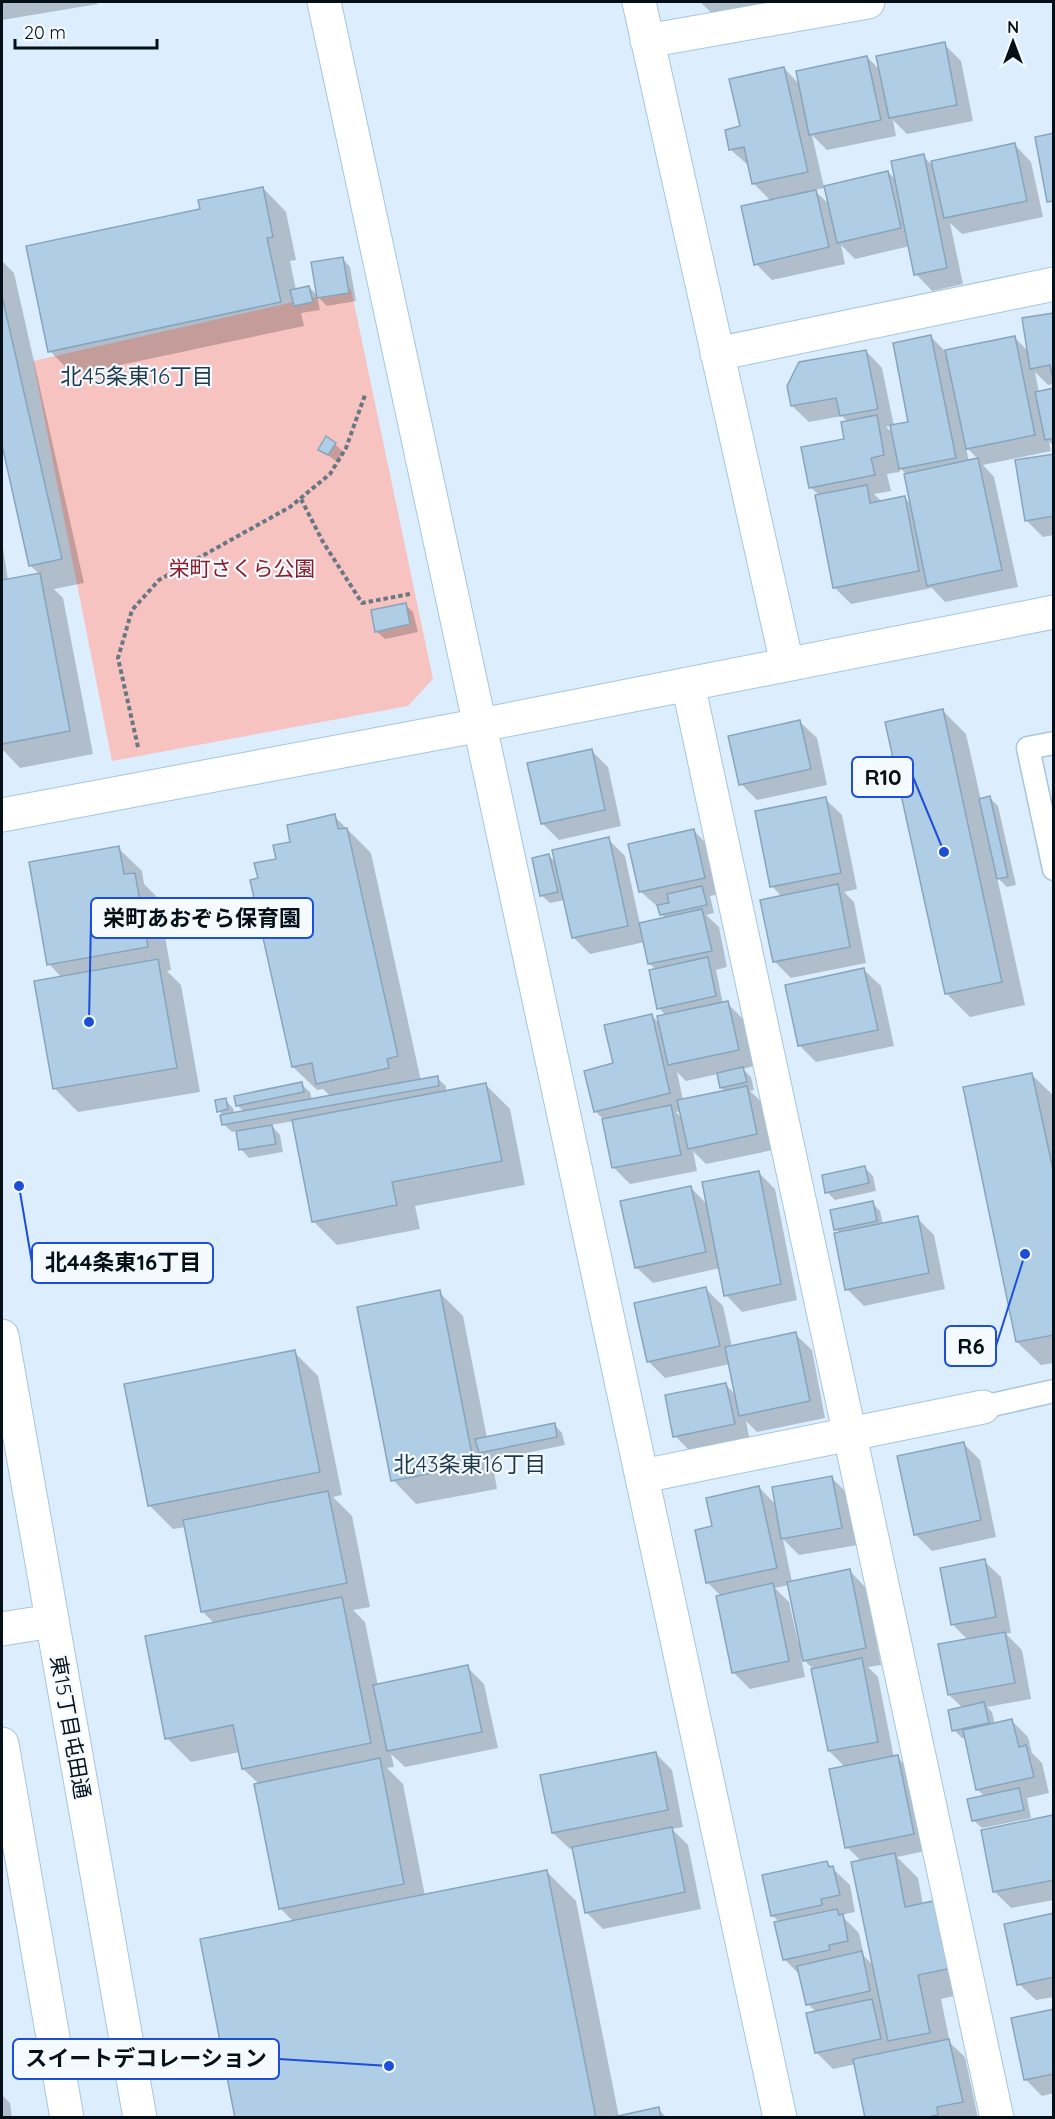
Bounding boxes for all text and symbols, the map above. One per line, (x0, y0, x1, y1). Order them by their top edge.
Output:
scale bar (15, 12, 158, 50)
north arrow (983, 12, 1043, 72)
text: N (1007, 17, 1019, 37)
text: 20 m (24, 21, 66, 44)
district label: 北45条東16丁目 (60, 362, 214, 390)
park label: 栄町さくら公園 (169, 555, 316, 581)
callout: R10 (852, 757, 913, 797)
text: R10 (864, 763, 902, 791)
callout: 栄町あおぞら保育園 (91, 898, 313, 938)
text: 栄町あおぞら保育園 (103, 904, 301, 932)
callout: 北44条東16丁目 (32, 1243, 213, 1283)
text: 北44条東16丁目 (45, 1248, 201, 1276)
callout: R6 (945, 1326, 996, 1366)
text: R6 (957, 1332, 985, 1360)
district label: 北43条東16丁目 (393, 1450, 547, 1478)
street label: 東15丁目屯田通 (46, 1653, 96, 1801)
callout: スイートデコレーション (13, 2039, 279, 2079)
text: スイートデコレーション (25, 2044, 267, 2072)

